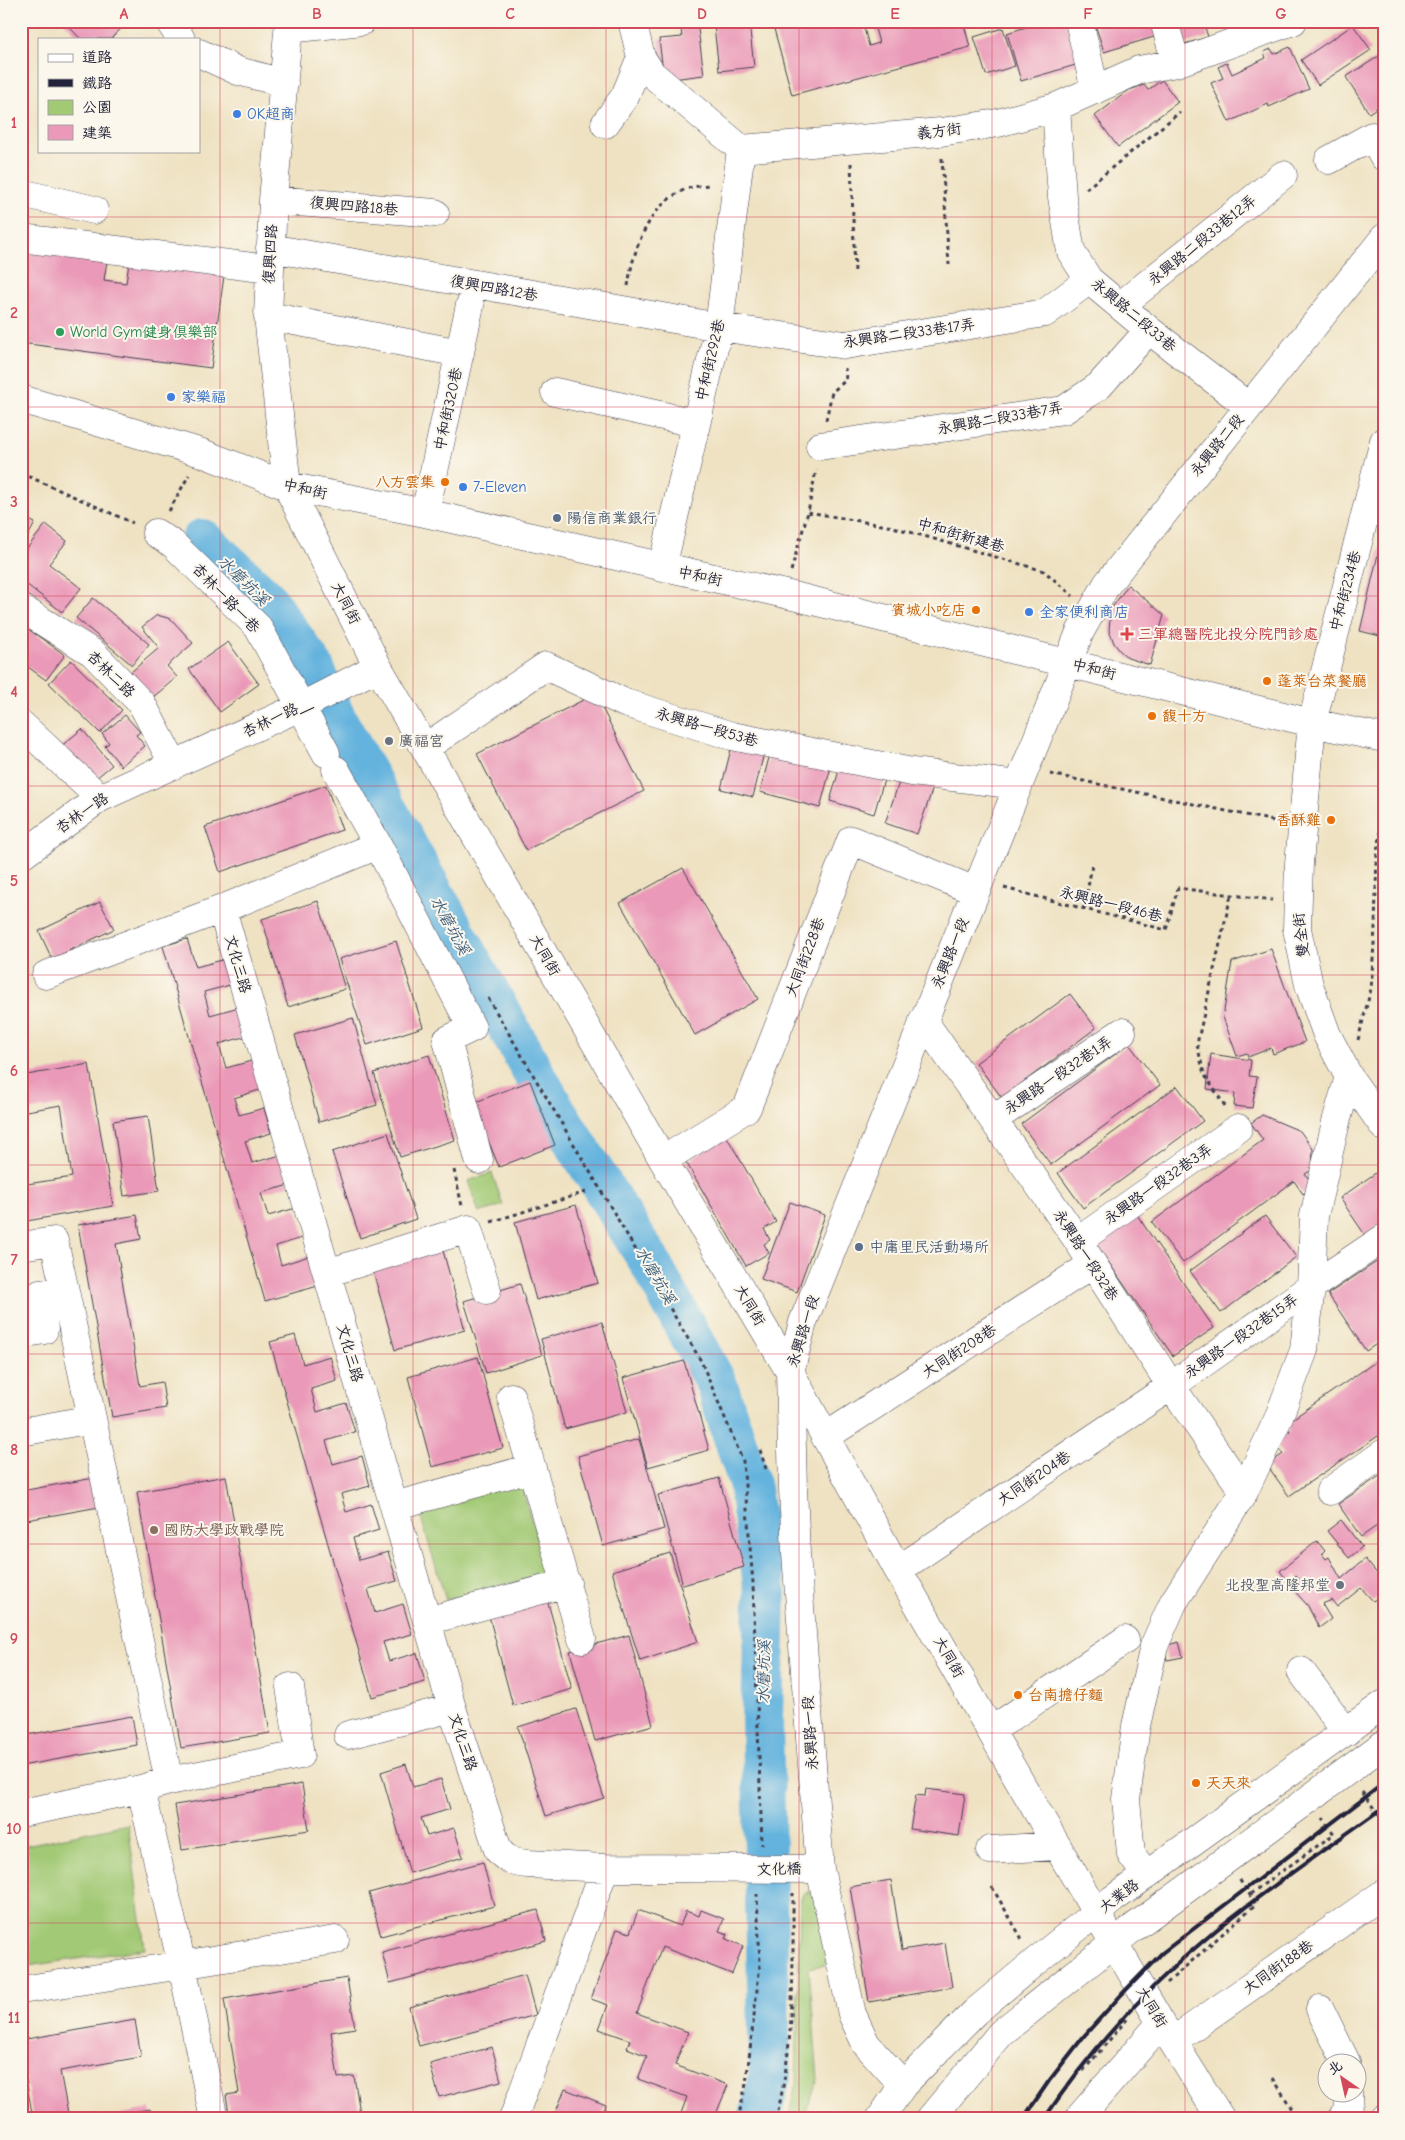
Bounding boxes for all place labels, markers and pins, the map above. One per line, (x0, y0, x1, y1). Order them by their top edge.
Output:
place label: OK超商 (247, 105, 295, 123)
marker: OK超商 (231, 108, 243, 120)
place label: World Gym健身俱樂部 (70, 323, 217, 341)
marker: World Gym健身俱樂部 (54, 326, 66, 338)
place label: 家樂福 (181, 388, 226, 406)
marker: 家樂福 (165, 391, 177, 403)
place label: 八方雲集 (375, 473, 435, 491)
marker: 八方雲集 (439, 476, 451, 488)
place label: 7-Eleven (473, 478, 527, 496)
marker: 7-Eleven (457, 481, 469, 493)
place label: 陽信商業銀行 (567, 509, 657, 527)
marker: 陽信商業銀行 (551, 512, 563, 524)
place label: 賓城小吃店 (891, 601, 966, 619)
place label: 全家便利商店 (1039, 603, 1129, 621)
marker: 賓城小吃店 (970, 604, 982, 616)
marker: 全家便利商店 (1023, 606, 1035, 618)
place label: 三軍總醫院北投分院門診處 (1138, 625, 1318, 643)
marker: 三軍總醫院北投分院門診處 (1120, 627, 1134, 641)
place label: 蓬萊台菜餐廳 (1277, 672, 1367, 690)
marker: 蓬萊台菜餐廳 (1261, 675, 1273, 687)
place label: 馥十方 (1162, 707, 1207, 725)
marker: 馥十方 (1146, 710, 1158, 722)
place label: 廣福宮 (399, 732, 444, 750)
marker: 廣福宮 (383, 735, 395, 747)
place label: 香酥雞 (1276, 811, 1321, 829)
marker: 香酥雞 (1325, 814, 1337, 826)
place label: 中庸里民活動場所 (869, 1238, 989, 1256)
marker: 中庸里民活動場所 (853, 1241, 865, 1253)
place label: 國防大學政戰學院 (164, 1521, 284, 1539)
marker: 國防大學政戰學院 (148, 1524, 160, 1536)
place label: 北投聖高隆邦堂 (1225, 1576, 1330, 1594)
marker: 北投聖高隆邦堂 (1334, 1579, 1346, 1591)
place label: 台南擔仔麵 (1028, 1686, 1103, 1704)
marker: 台南擔仔麵 (1012, 1689, 1024, 1701)
place label: 天天來 (1206, 1774, 1251, 1792)
marker: 天天來 (1190, 1777, 1202, 1789)

